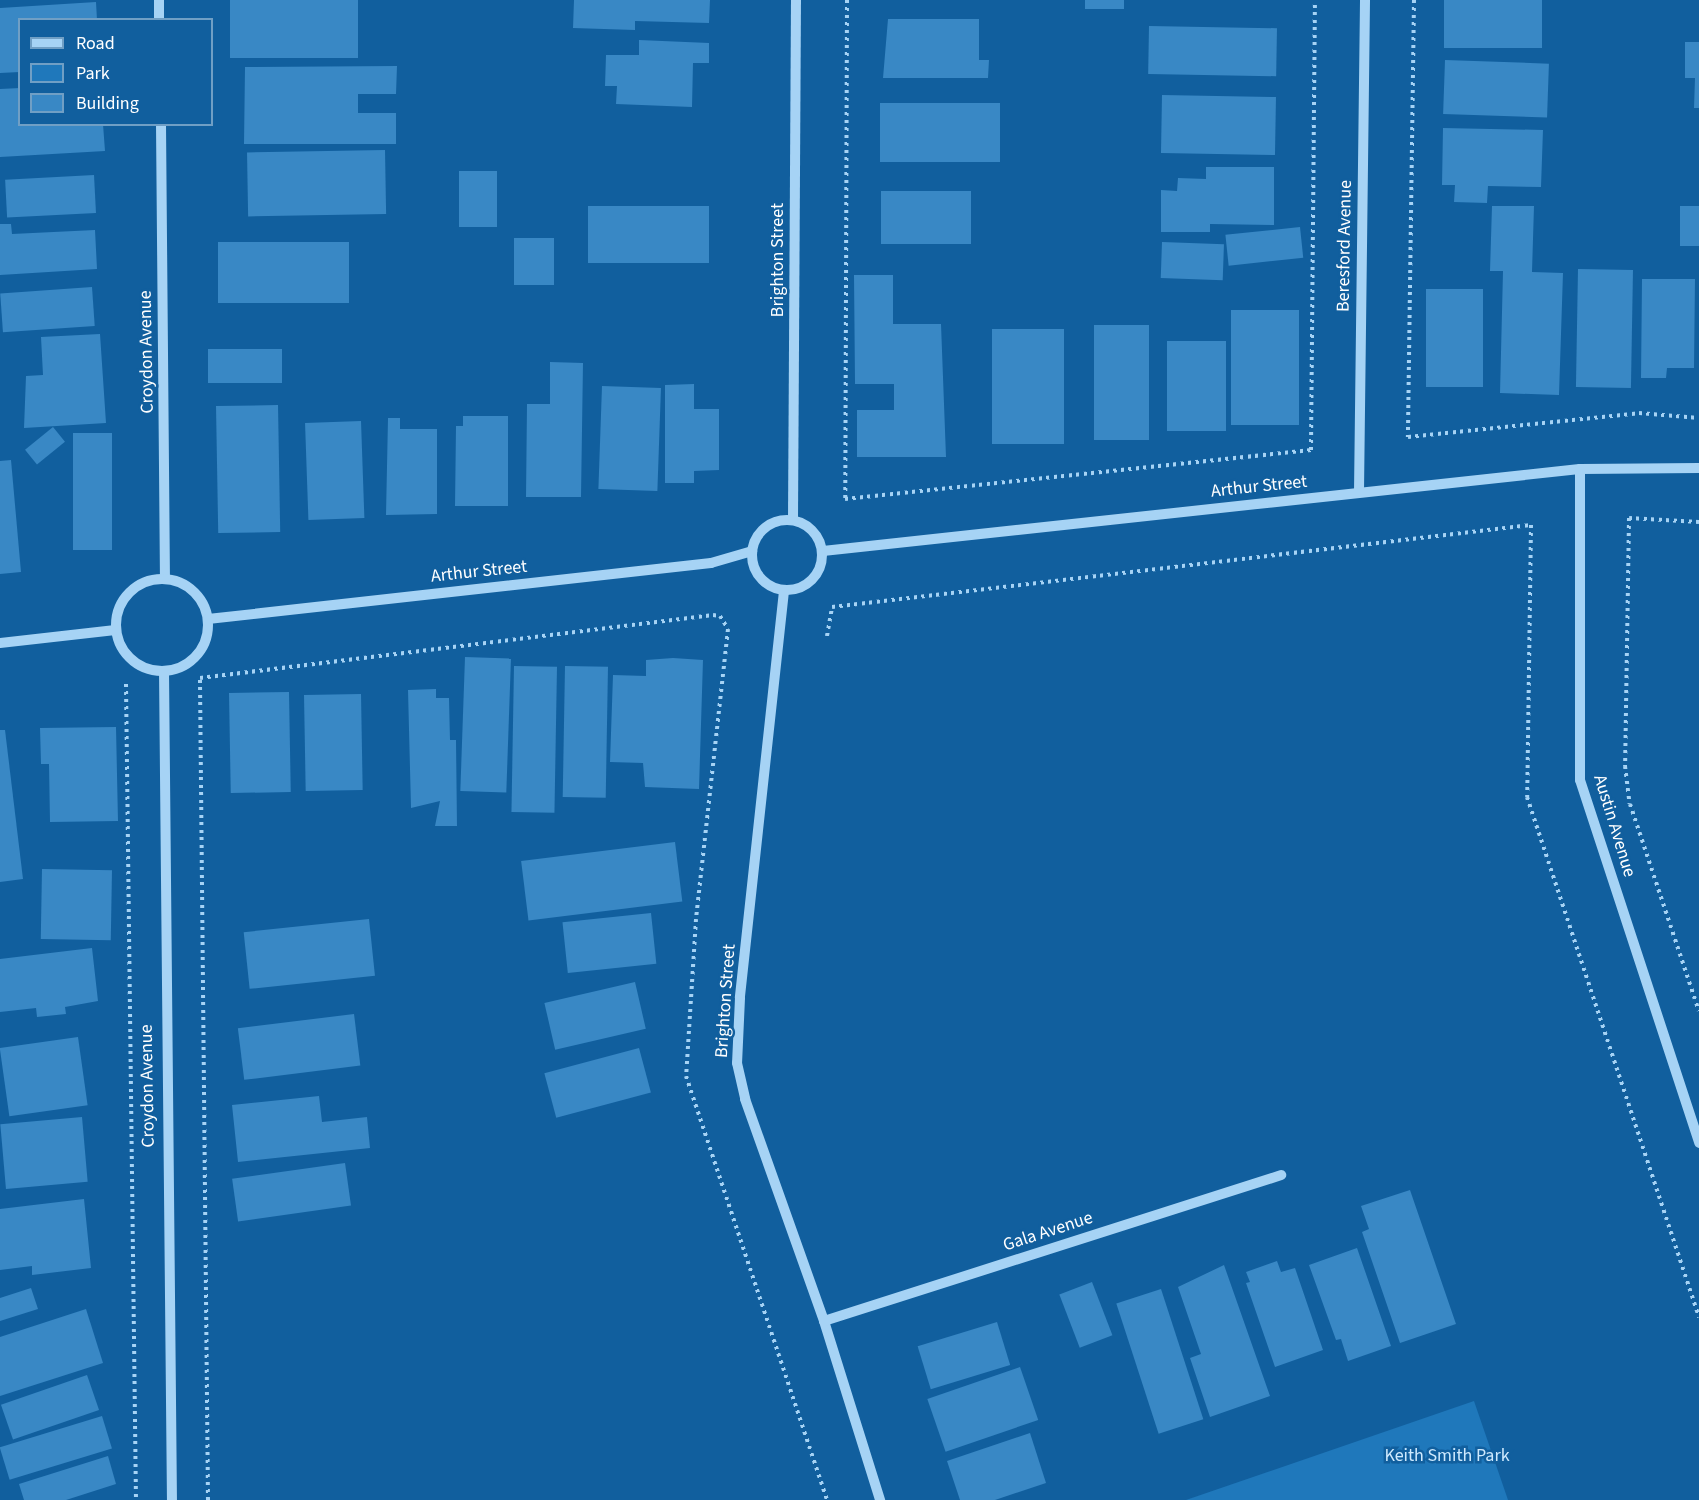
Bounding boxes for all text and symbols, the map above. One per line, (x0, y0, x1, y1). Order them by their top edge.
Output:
legend (18, 18, 213, 126)
text: Road (76, 31, 115, 56)
text: Park (76, 61, 110, 86)
text: Building (76, 91, 139, 116)
street label: Beresford Avenue (1333, 180, 1357, 312)
street label: Brighton Street (767, 203, 789, 317)
street label: Croydon Avenue (135, 290, 159, 414)
street label: Arthur Street (1210, 471, 1308, 503)
street label: Arthur Street (430, 556, 528, 588)
street label: Austin Avenue (1588, 772, 1640, 880)
street label: Brighton Street (711, 943, 741, 1059)
street label: Croydon Avenue (136, 1024, 160, 1148)
street label: Gala Avenue (1000, 1207, 1096, 1257)
park label: Keith Smith Park (1384, 1445, 1510, 1467)

